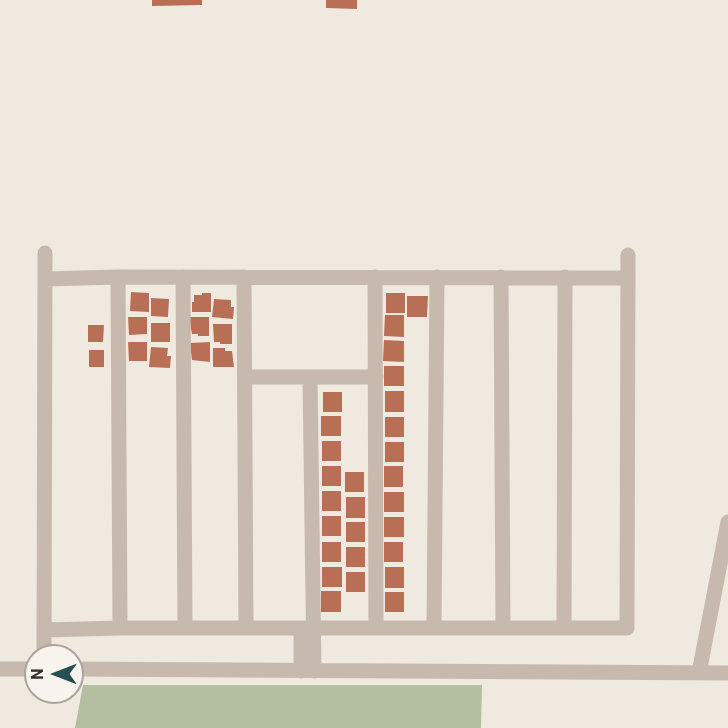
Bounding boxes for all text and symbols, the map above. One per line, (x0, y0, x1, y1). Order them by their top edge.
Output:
north arrow (24, 644, 84, 704)
text: N (28, 668, 47, 680)

